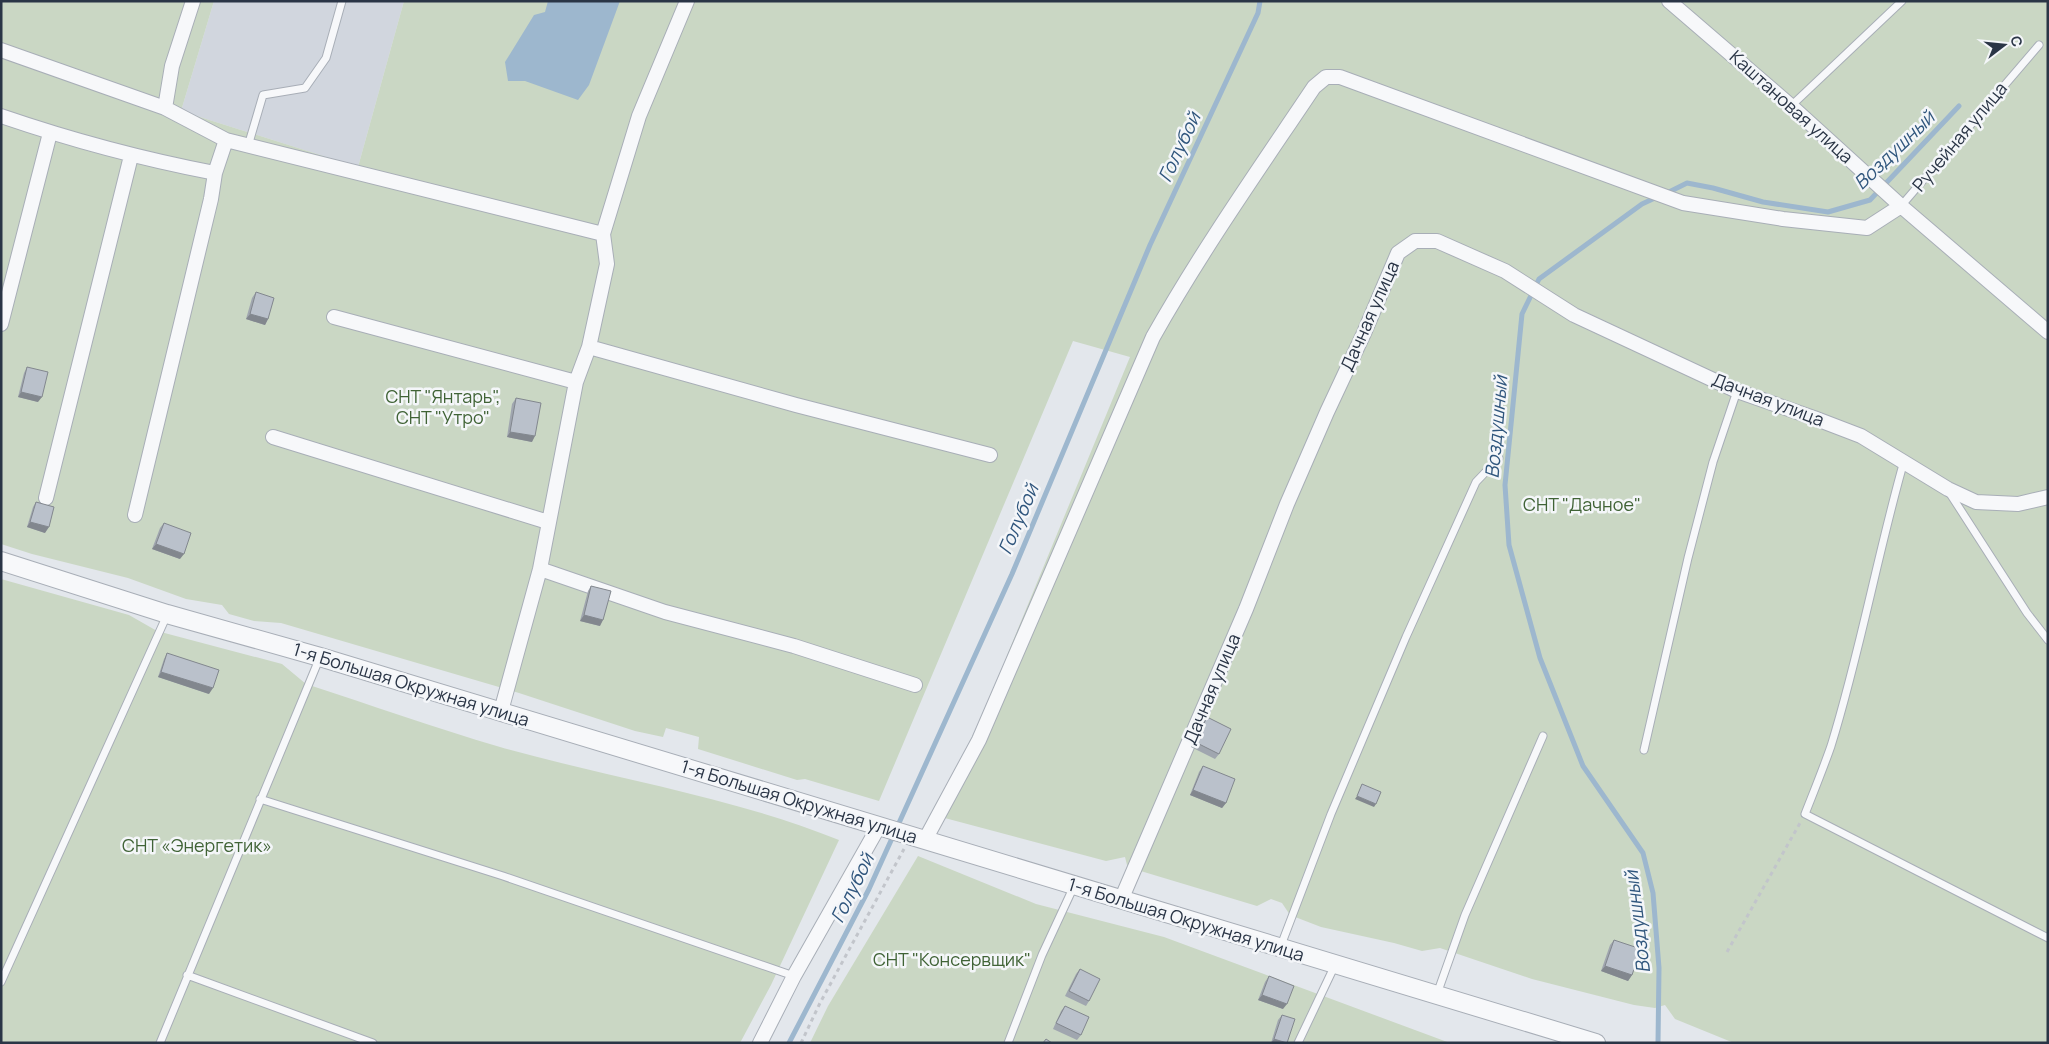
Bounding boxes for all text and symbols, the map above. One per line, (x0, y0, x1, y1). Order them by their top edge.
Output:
north arrow (1979, 20, 2029, 70)
text: С (2006, 34, 2028, 49)
street label: Каштановая улица (1725, 44, 1859, 168)
street label: Ручейная улица (1906, 77, 2012, 196)
water label: Воздушный (1848, 103, 1942, 195)
water label: Голубой (1152, 106, 1207, 186)
street label: Дачная улица (1334, 257, 1404, 374)
street label: Дачная улица (1709, 367, 1828, 431)
water label: Воздушный (1479, 372, 1514, 479)
park label: СНТ "Янтарь", СНТ "Утро" (385, 384, 501, 429)
water label: Голубой (992, 478, 1045, 558)
park label: СНТ "Дачное" (1523, 492, 1641, 516)
street label: Дачная улица (1177, 630, 1245, 748)
street label: 1-я Большая Окружная улица (290, 637, 532, 731)
street label: 1-я Большая Окружная улица (678, 754, 920, 848)
park label: СНТ «Энергетик» (122, 833, 272, 857)
water label: Голубой (824, 847, 881, 927)
water label: Воздушный (1618, 867, 1656, 975)
street label: 1-я Большая Окружная улица (1065, 872, 1307, 966)
park label: СНТ "Консервщик" (873, 947, 1031, 971)

